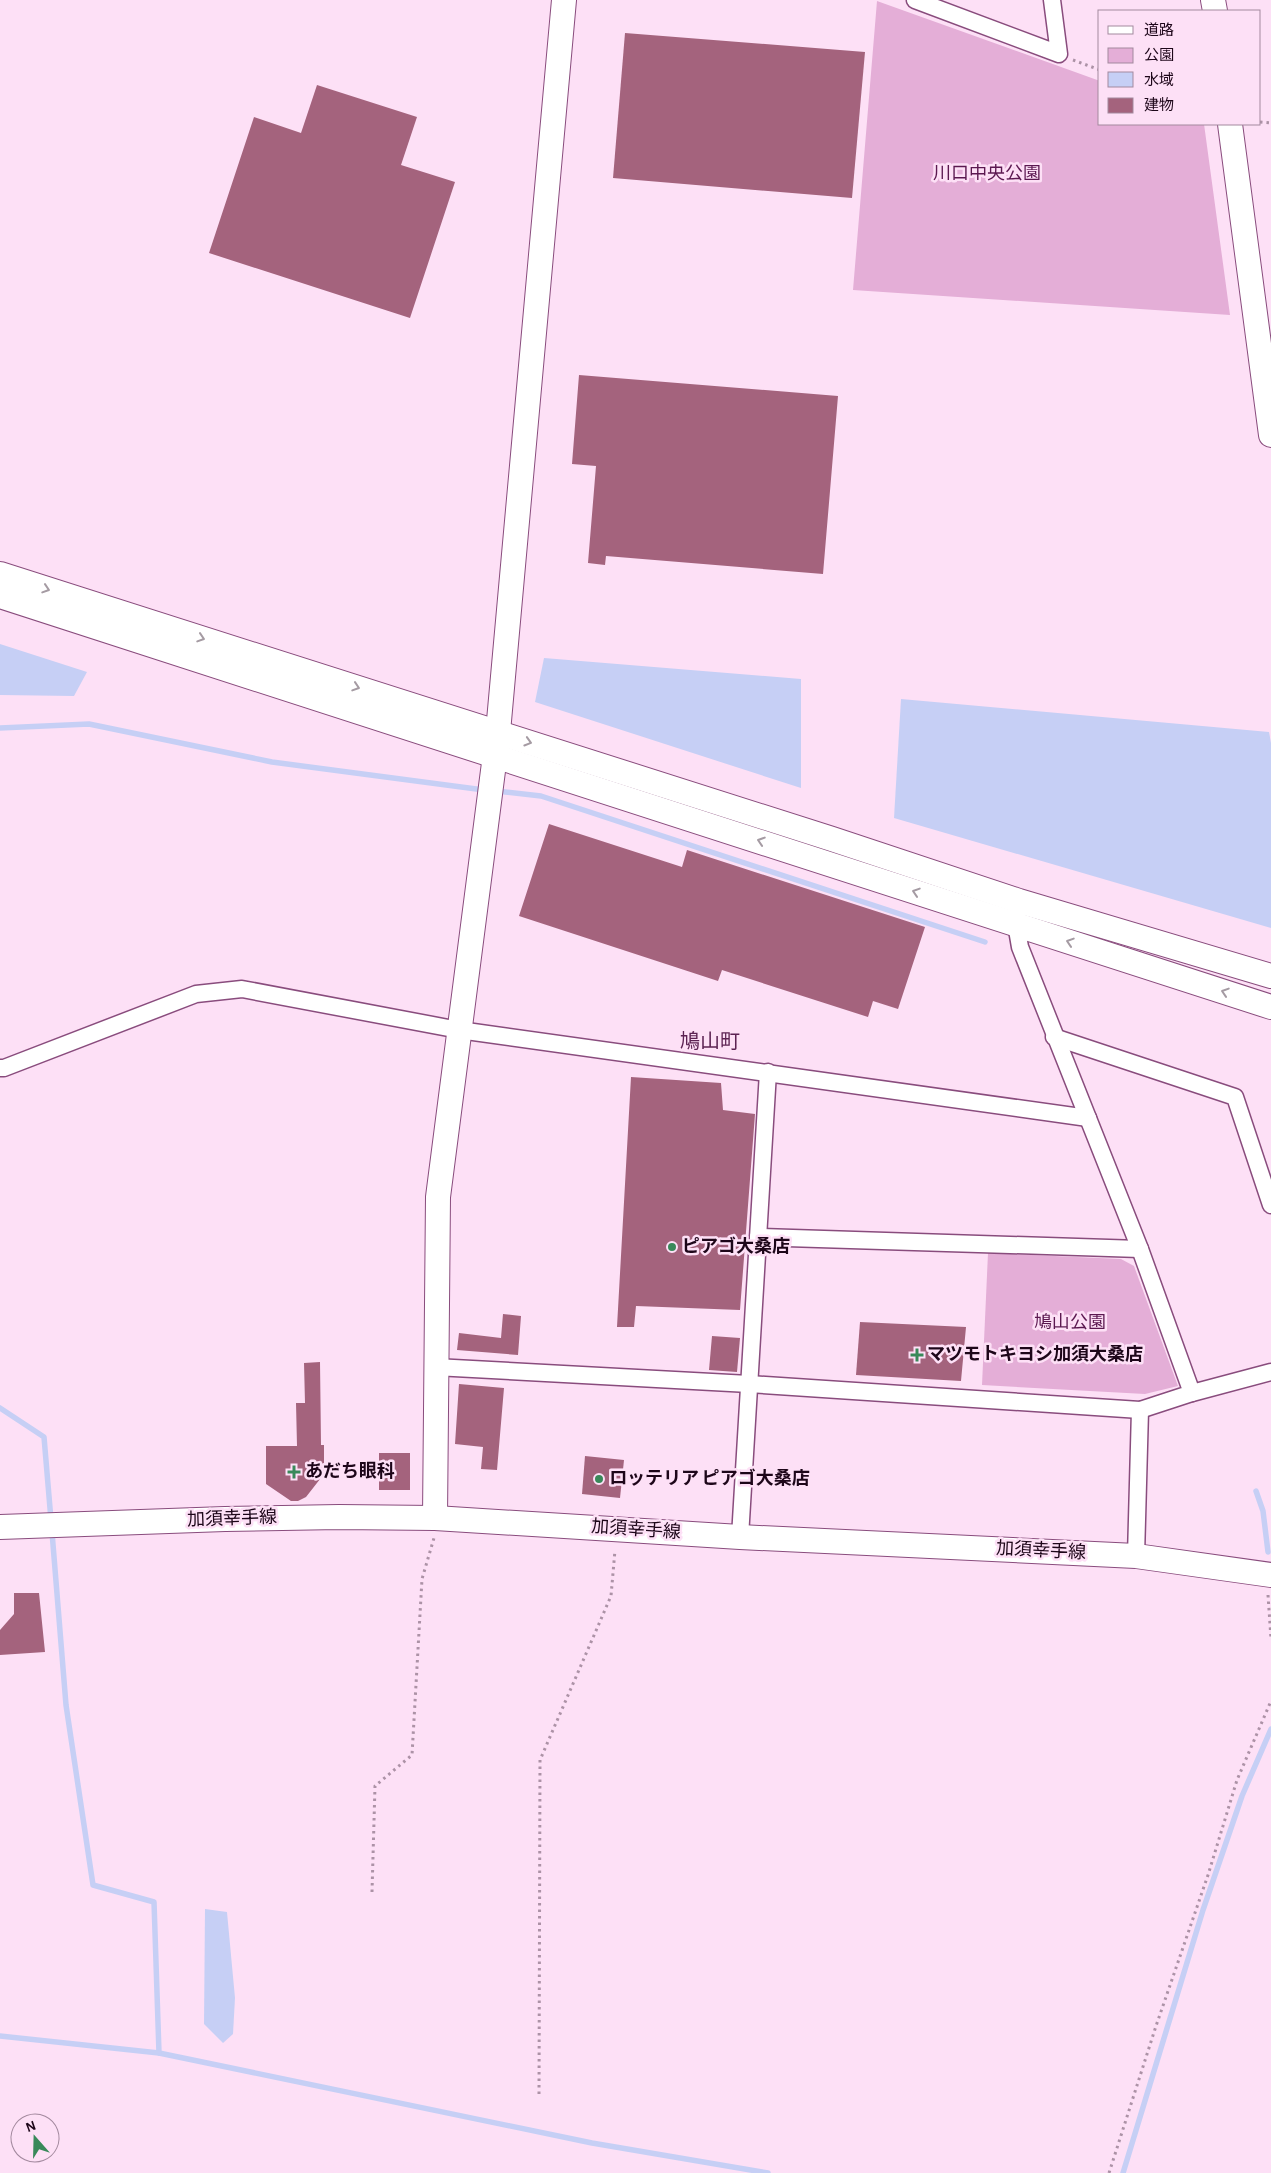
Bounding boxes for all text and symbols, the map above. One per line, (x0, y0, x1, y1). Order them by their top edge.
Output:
legend (1098, 10, 1261, 125)
text: 道路 (1144, 22, 1174, 38)
text: 公園 (1144, 47, 1174, 63)
text: 水域 (1144, 72, 1174, 88)
text: 建物 (1144, 97, 1174, 113)
park label: 川口中央公園 (933, 164, 1041, 183)
one-way arrow (42, 583, 50, 593)
one-way arrow (197, 633, 205, 643)
one-way arrow (352, 682, 360, 692)
one-way arrow (523, 736, 532, 746)
one-way arrow (757, 837, 766, 847)
one-way arrow (912, 887, 920, 897)
one-way arrow (1066, 937, 1075, 947)
one-way arrow (1221, 988, 1229, 998)
district label: 鳩山町 (680, 1030, 740, 1052)
place label: ピアゴ大桑店 (682, 1236, 790, 1256)
marker: ピアゴ大桑店 (666, 1241, 678, 1253)
park label: 鳩山公園 (1034, 1312, 1106, 1332)
place label: マツモトキヨシ加須大桑店 (927, 1344, 1143, 1364)
marker: マツモトキヨシ加須大桑店 (911, 1349, 923, 1361)
place label: あだち眼科 (305, 1461, 395, 1481)
marker: あだち眼科 (287, 1465, 301, 1479)
place label: ロッテリア ピアゴ大桑店 (609, 1468, 810, 1488)
marker: ロッテリア ピアゴ大桑店 (593, 1473, 605, 1485)
street label: 加須幸手線 (187, 1506, 277, 1530)
street label: 加須幸手線 (590, 1516, 682, 1542)
street label: 加須幸手線 (996, 1538, 1087, 1562)
north arrow (10, 2113, 60, 2163)
text: N (24, 2118, 38, 2135)

